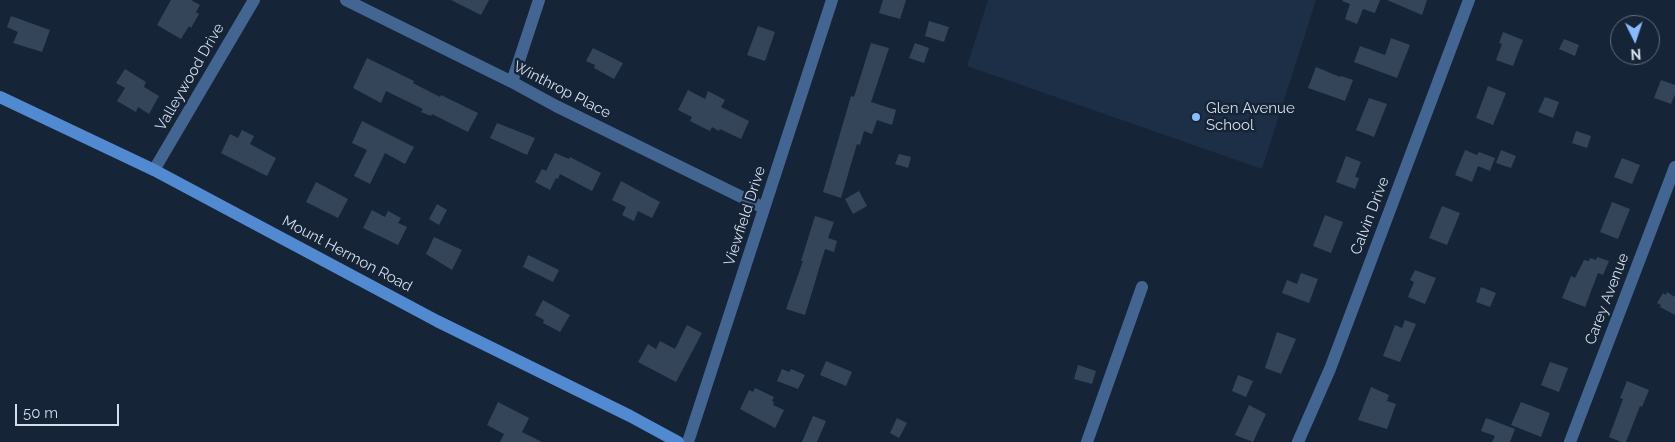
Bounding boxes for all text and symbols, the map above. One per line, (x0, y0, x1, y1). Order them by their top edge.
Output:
north arrow (1610, 15, 1660, 65)
street label: Valleywood Drive (152, 20, 228, 134)
text: N (1630, 46, 1642, 62)
street label: Winthrop Place (510, 58, 614, 122)
place label: Glen Avenue School (1206, 99, 1295, 134)
marker: Glen Avenue School (1190, 111, 1202, 123)
street label: Viewfield Drive (720, 164, 770, 268)
street label: Calvin Drive (1347, 175, 1393, 257)
street label: Mount Hermon Road (279, 212, 415, 296)
street label: Carey Avenue (1581, 251, 1633, 347)
scale bar (18, 394, 121, 426)
text: 50 m (23, 404, 58, 422)

